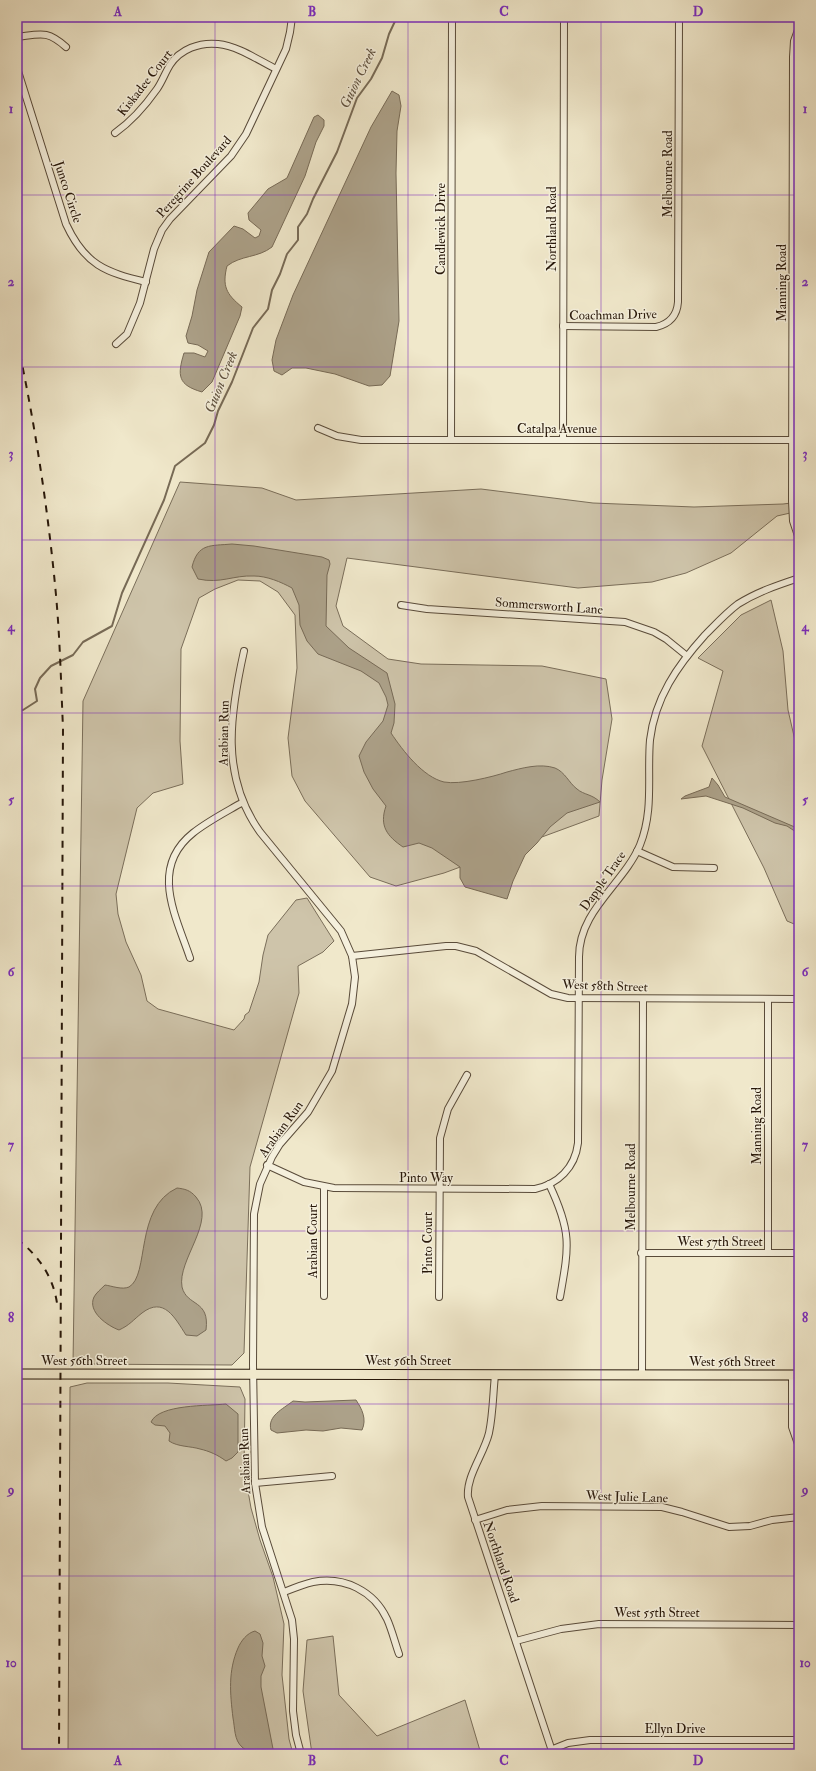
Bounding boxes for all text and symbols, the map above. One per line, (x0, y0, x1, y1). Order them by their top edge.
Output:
text: A (113, 4, 123, 20)
text: B (308, 4, 316, 20)
text: C (499, 4, 509, 20)
text: D (693, 4, 704, 20)
water label: Guion Creek (336, 45, 380, 111)
street label: Kiskadee Court (114, 47, 176, 119)
text: 1 (9, 101, 14, 117)
text: 1 (803, 101, 808, 117)
street label: Melbourne Road (660, 130, 676, 218)
street label: Peregrine Boulevard (153, 132, 235, 221)
street label: Junco Circle (50, 158, 86, 226)
street label: Candlewick Drive (433, 182, 449, 275)
street label: Northland Road (544, 186, 560, 272)
street label: Manning Road (774, 244, 790, 322)
text: 2 (8, 274, 15, 290)
text: 2 (802, 274, 809, 290)
street label: Coachman Drive (569, 306, 658, 324)
water label: Guion Creek (201, 349, 241, 415)
street label: Catalpa Avenue (517, 421, 598, 438)
text: 3 (9, 446, 14, 462)
text: 3 (803, 446, 808, 462)
street label: Sommersworth Lane (495, 594, 604, 618)
text: 4 (6, 619, 15, 635)
text: 4 (800, 619, 809, 635)
street label: Arabian Run (215, 700, 233, 767)
text: 5 (8, 792, 14, 808)
text: 5 (802, 792, 808, 808)
street label: Dapple Trace (577, 847, 631, 915)
text: 6 (8, 964, 16, 980)
text: 6 (802, 964, 810, 980)
street label: West 58th Street (561, 976, 648, 995)
street label: Manning Road (749, 1087, 765, 1165)
street label: Arabian Run (255, 1098, 307, 1161)
text: 7 (8, 1137, 15, 1153)
text: 7 (802, 1137, 809, 1153)
street label: Melbourne Road (623, 1143, 639, 1231)
street label: Pinto Way (399, 1170, 453, 1187)
street label: Arabian Court (305, 1204, 321, 1279)
street label: Pinto Court (420, 1212, 436, 1274)
street label: West 57th Street (676, 1234, 763, 1250)
text: 8 (8, 1310, 14, 1326)
text: 8 (802, 1310, 808, 1326)
street label: West 56th Street (40, 1353, 127, 1369)
street label: West 56th Street (364, 1353, 451, 1369)
street label: West 56th Street (688, 1354, 775, 1370)
street label: Arabian Run (236, 1428, 254, 1495)
text: 9 (6, 1482, 15, 1498)
text: 9 (800, 1482, 809, 1498)
street label: West Julie Lane (585, 1488, 669, 1506)
street label: Northland Road (480, 1519, 523, 1605)
street label: West 55th Street (613, 1605, 700, 1621)
text: 10 (5, 1655, 17, 1671)
text: 10 (799, 1655, 811, 1671)
street label: Ellyn Drive (645, 1721, 706, 1738)
text: A (113, 1753, 123, 1769)
text: B (308, 1753, 316, 1769)
text: C (499, 1753, 509, 1769)
text: D (693, 1753, 704, 1769)

